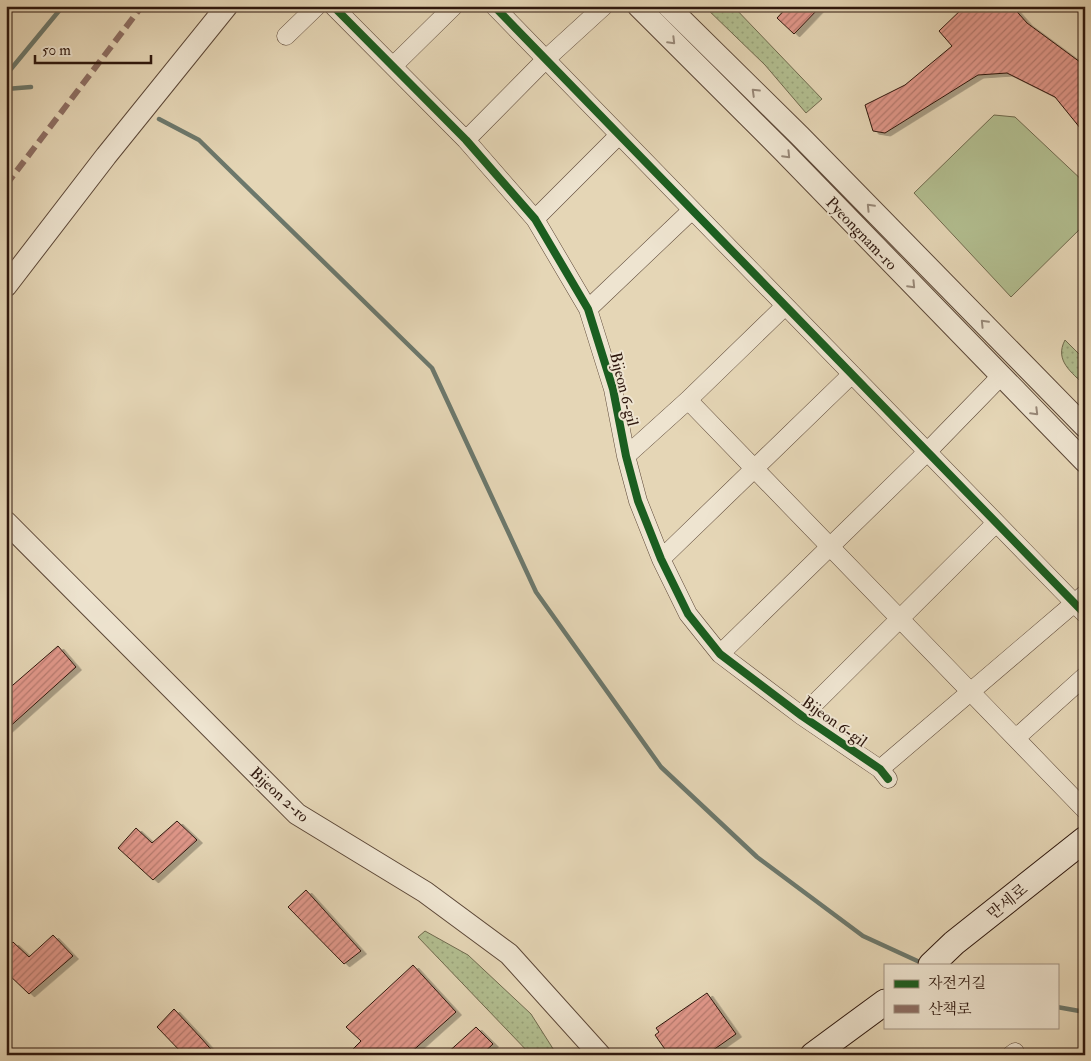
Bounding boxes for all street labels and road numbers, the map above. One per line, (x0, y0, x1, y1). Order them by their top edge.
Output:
street label: Pyeongnam-ro (821, 193, 901, 275)
street label: Bijeon 6-gil (605, 350, 643, 428)
street label: Bijeon 6-gil (798, 692, 871, 752)
street label: Bijeon 2-ro (246, 763, 313, 827)
street label: 만세로 (983, 879, 1032, 924)

